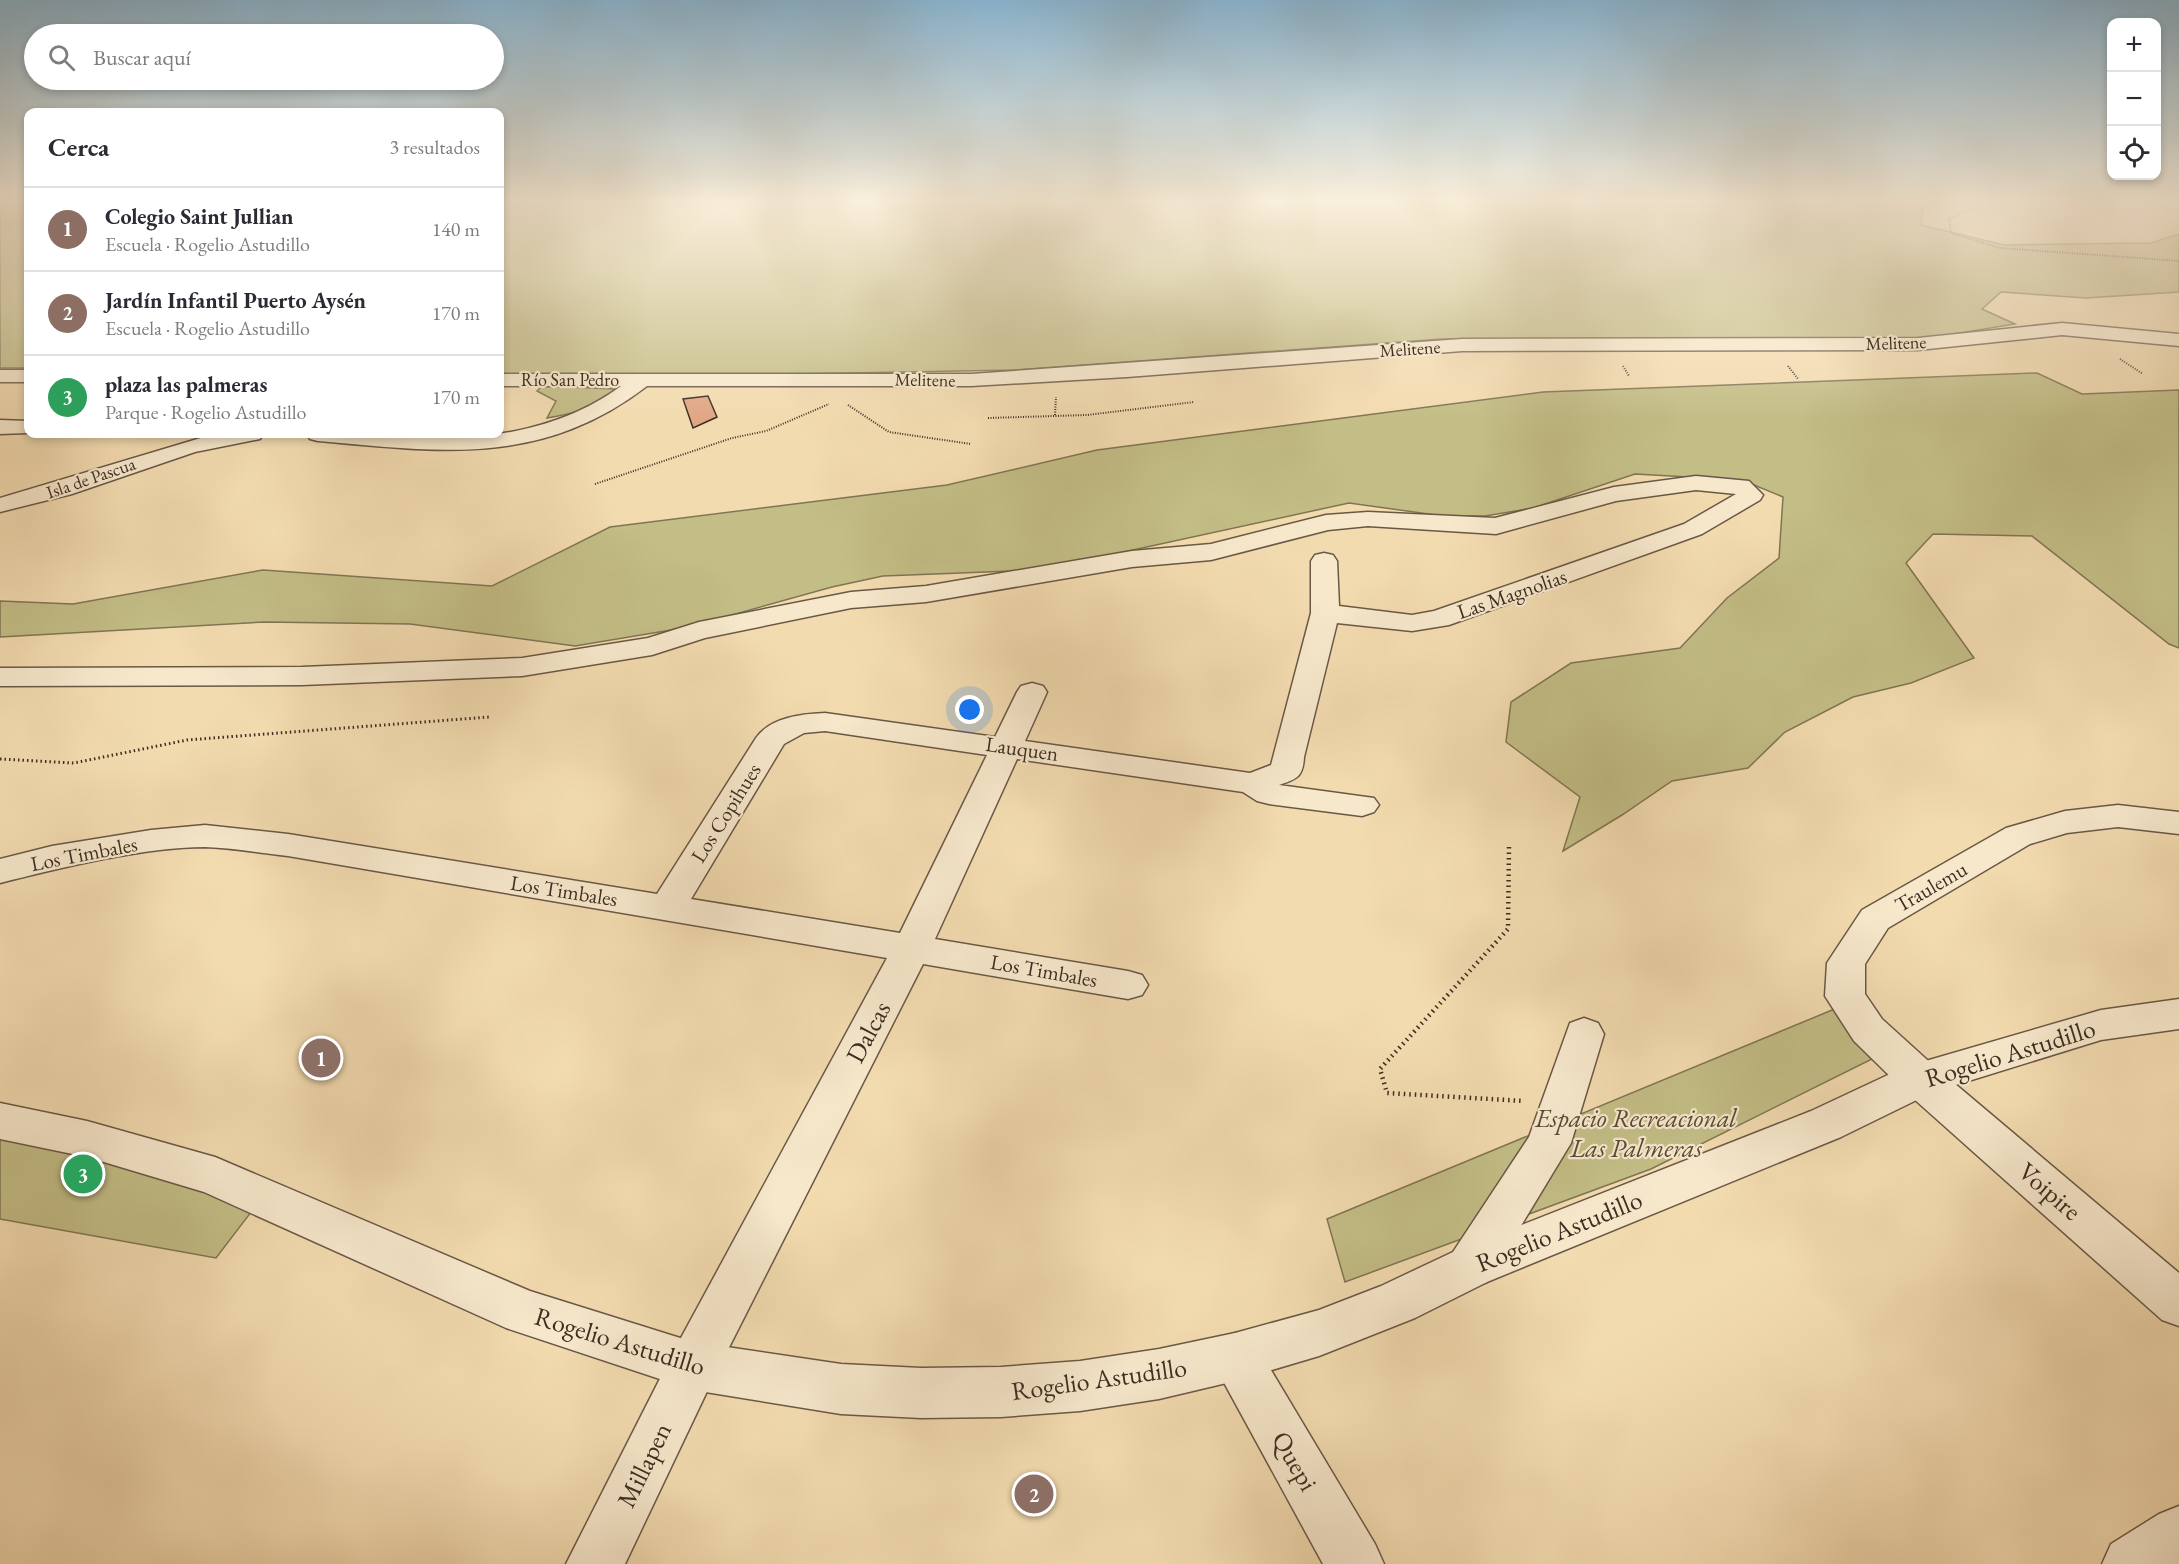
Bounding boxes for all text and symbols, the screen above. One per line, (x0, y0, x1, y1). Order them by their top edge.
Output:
map controls (2107, 18, 2161, 180)
button: + (2107, 18, 2161, 72)
search box (24, 24, 504, 90)
icon: search (45, 41, 78, 74)
text: Buscar aquí (93, 43, 191, 72)
button: − (2107, 72, 2161, 126)
button: locate (2107, 126, 2161, 180)
text: Cerca (48, 130, 109, 164)
text: 3 resultados (389, 134, 480, 160)
text: Colegio Saint Jullian (105, 202, 294, 231)
text: 1 (62, 216, 73, 242)
text: 140 m (432, 216, 480, 242)
text: Escuela · Rogelio Astudillo (105, 231, 310, 257)
text: Jardín Infantil Puerto Aysén (105, 286, 366, 315)
text: 2 (62, 300, 73, 326)
text: 170 m (432, 300, 480, 326)
text: Escuela · Rogelio Astudillo (105, 315, 310, 341)
street label: Melitene (1865, 330, 1927, 355)
street label: Melitene (1379, 335, 1441, 362)
street label: Melitene (894, 367, 956, 392)
street label: Río San Pedro (521, 368, 619, 391)
text: plaza las palmeras (105, 370, 267, 399)
text: 3 (62, 384, 73, 410)
text: 170 m (432, 384, 480, 410)
text: Parque · Rogelio Astudillo (105, 399, 306, 425)
street label: Isla de Pascua (43, 451, 139, 504)
street label: Las Magnolias (1453, 562, 1570, 625)
your location (955, 695, 984, 724)
street label: Lauquen (984, 730, 1060, 767)
street label: Los Copihues (684, 758, 767, 867)
street label: Los Timbales (28, 830, 140, 877)
street label: Traulemu (1890, 855, 1972, 918)
street label: Los Timbales (509, 869, 620, 912)
street label: Los Timbales (989, 948, 1100, 993)
street label: Dalcas (838, 995, 898, 1069)
street label: Rogelio Astudillo (1921, 1011, 2099, 1095)
pin: 1 (302, 1036, 340, 1080)
park label: Espacio Recreacional Las Palmeras (1534, 1101, 1737, 1165)
pin: 3 (64, 1152, 103, 1196)
street label: Voipire (2011, 1154, 2089, 1228)
street label: Rogelio Astudillo (1471, 1182, 1647, 1280)
street label: Rogelio Astudillo (531, 1299, 709, 1383)
street label: Rogelio Astudillo (1009, 1350, 1189, 1408)
street label: Millapen (609, 1417, 679, 1513)
street label: Quepi (1264, 1425, 1326, 1497)
pin: 2 (1014, 1472, 1054, 1516)

